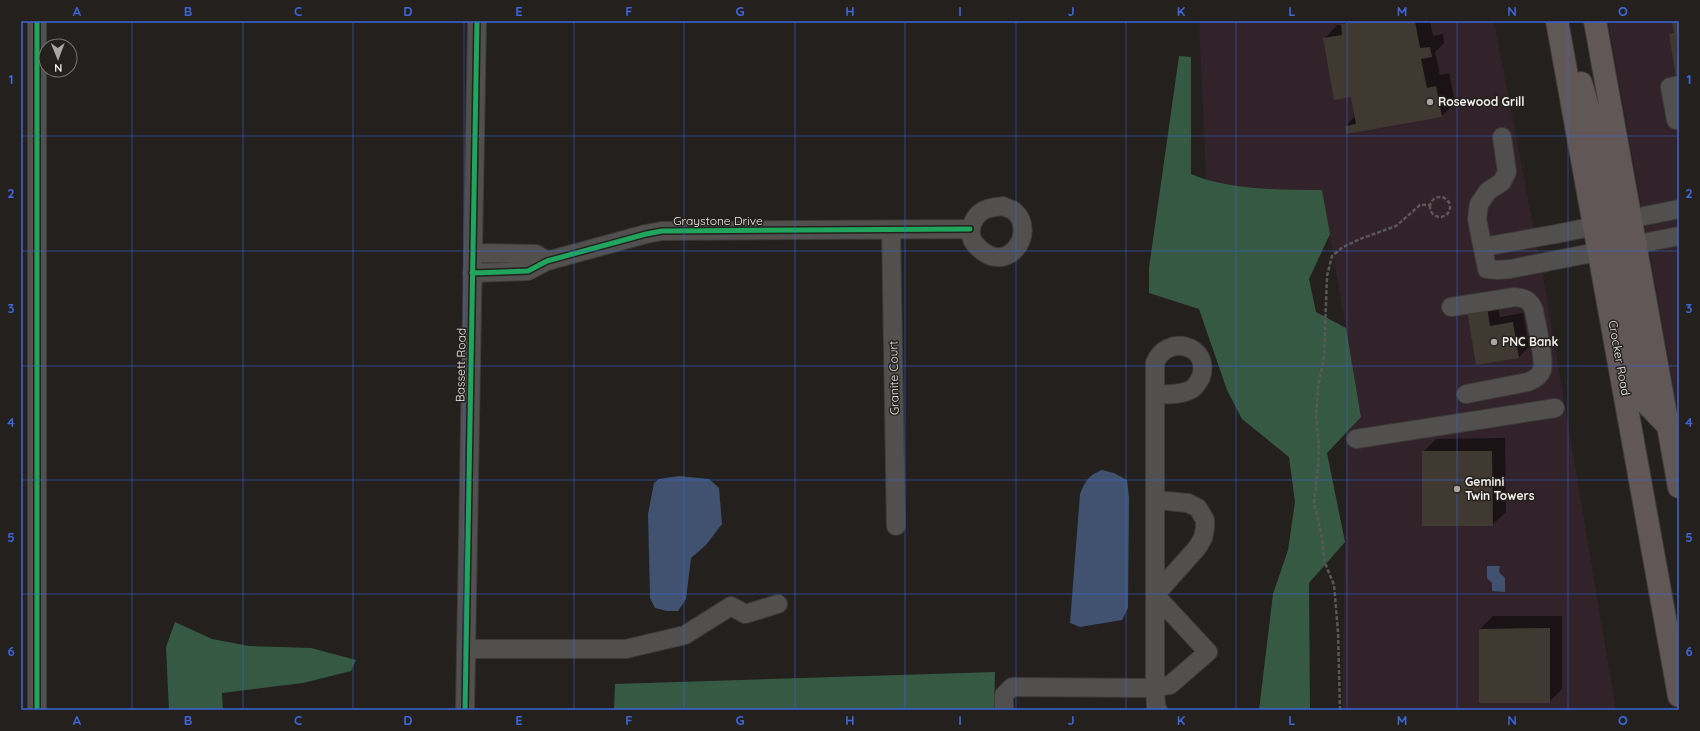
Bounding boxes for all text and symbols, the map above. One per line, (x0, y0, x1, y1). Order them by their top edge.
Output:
text: A (73, 3, 82, 19)
text: B (184, 3, 192, 19)
text: C (294, 3, 302, 19)
text: D (403, 3, 413, 19)
text: E (515, 3, 523, 19)
text: F (625, 3, 633, 19)
text: G (735, 3, 745, 19)
text: H (845, 3, 855, 19)
text: I (958, 3, 962, 19)
text: J (1067, 3, 1075, 19)
text: K (1177, 3, 1186, 19)
text: L (1288, 3, 1296, 19)
text: M (1397, 3, 1407, 19)
text: N (1507, 3, 1517, 19)
text: O (1618, 3, 1628, 19)
north arrow (38, 38, 78, 78)
text: N (54, 61, 62, 75)
text: 1 (8, 71, 14, 87)
text: 1 (1686, 71, 1692, 87)
place label: Rosewood Grill (1438, 94, 1525, 109)
marker: Rosewood Grill (1425, 97, 1435, 107)
text: 2 (7, 185, 15, 201)
text: 2 (1685, 185, 1693, 201)
street label: Graystone Drive (673, 213, 763, 228)
text: 3 (8, 300, 15, 316)
text: 3 (1686, 300, 1693, 316)
street label: Crocker Road (1605, 319, 1634, 397)
street label: Bassett Road (452, 328, 469, 402)
place label: PNC Bank (1502, 334, 1558, 349)
marker: PNC Bank (1489, 337, 1499, 347)
street label: Granite Court (885, 341, 902, 415)
text: 4 (7, 414, 15, 430)
text: 4 (1685, 414, 1693, 430)
place label: Gemini Twin Towers (1465, 474, 1535, 503)
marker: Gemini Twin Towers (1452, 484, 1462, 494)
text: 5 (7, 529, 15, 545)
text: 5 (1685, 529, 1693, 545)
text: 6 (7, 643, 15, 659)
text: 6 (1685, 643, 1693, 659)
text: A (73, 712, 82, 728)
text: B (184, 712, 192, 728)
text: C (294, 712, 302, 728)
text: D (403, 712, 413, 728)
text: E (515, 712, 523, 728)
text: F (625, 712, 633, 728)
text: G (735, 712, 745, 728)
text: H (845, 712, 855, 728)
text: I (958, 712, 962, 728)
text: J (1067, 712, 1075, 728)
text: K (1177, 712, 1186, 728)
text: L (1288, 712, 1296, 728)
text: M (1397, 712, 1407, 728)
text: N (1507, 712, 1517, 728)
text: O (1618, 712, 1628, 728)

